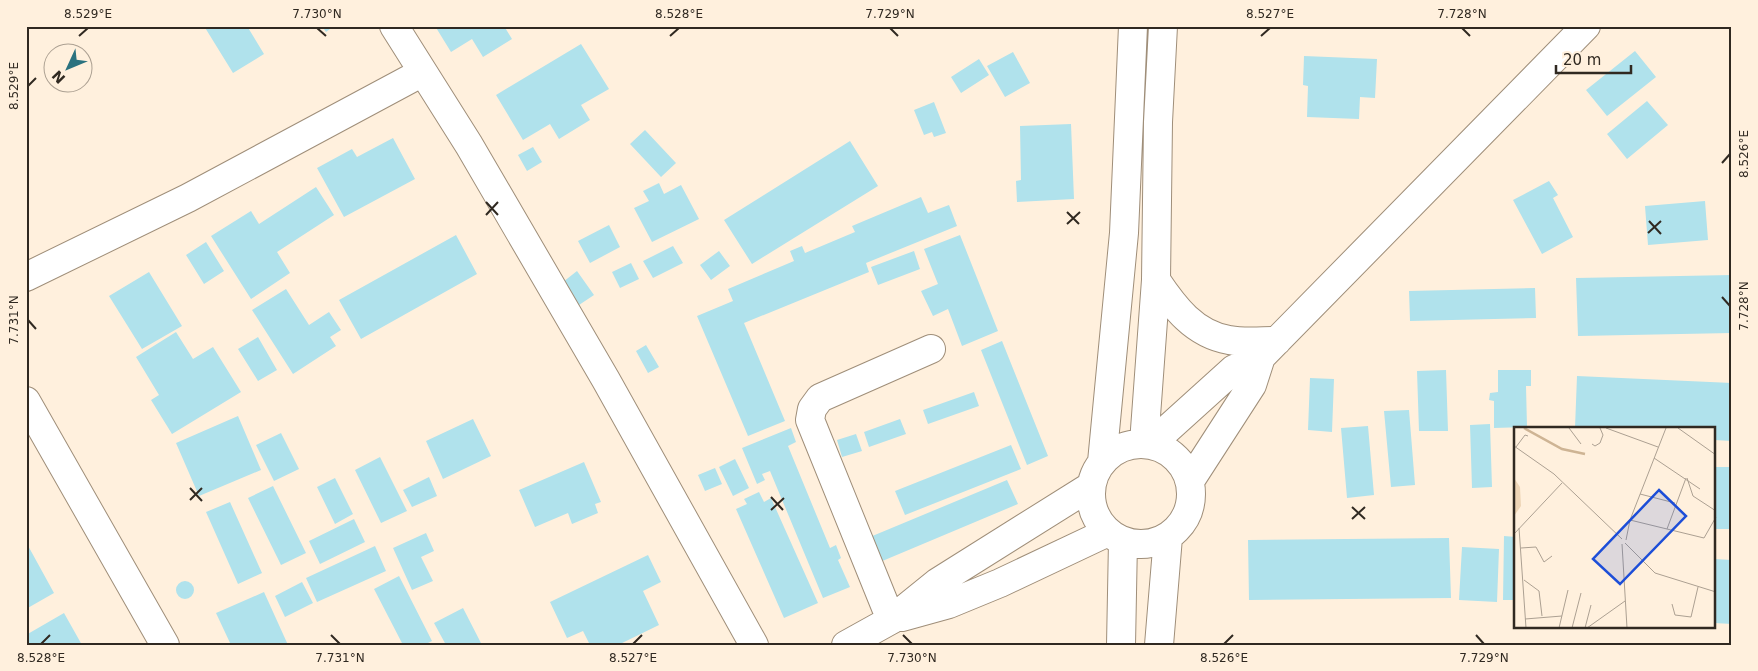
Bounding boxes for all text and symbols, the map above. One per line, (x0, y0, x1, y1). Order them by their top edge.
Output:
text: 8.529°E (64, 7, 112, 21)
text: 7.730°N (292, 7, 342, 21)
text: 8.528°E (655, 7, 703, 21)
text: 7.729°N (865, 7, 915, 21)
text: 8.527°E (1246, 7, 1294, 21)
text: 7.728°N (1437, 7, 1487, 21)
north arrow (42, 42, 92, 92)
scale bar (1556, 42, 1630, 74)
text: 20 m (1563, 51, 1601, 69)
text: 8.529°E (7, 62, 21, 110)
text: N (49, 67, 68, 87)
text: 8.526°E (1737, 130, 1751, 178)
text: 7.728°N (1737, 281, 1751, 331)
text: 7.731°N (7, 295, 21, 345)
inset map (1514, 427, 1716, 628)
text: 8.528°E (17, 651, 65, 665)
text: 7.731°N (315, 651, 365, 665)
text: 8.527°E (609, 651, 657, 665)
text: 7.730°N (887, 651, 937, 665)
text: 8.526°E (1200, 651, 1248, 665)
text: 7.729°N (1459, 651, 1509, 665)

